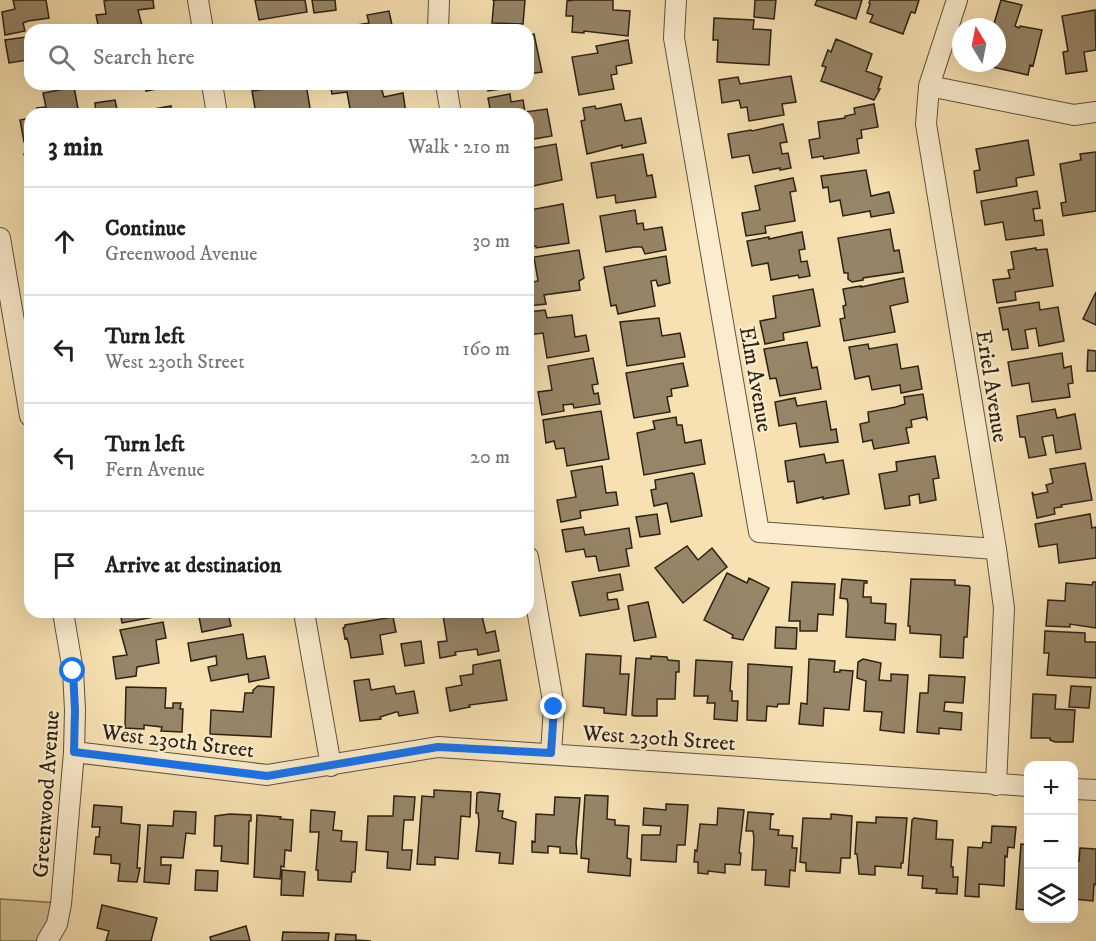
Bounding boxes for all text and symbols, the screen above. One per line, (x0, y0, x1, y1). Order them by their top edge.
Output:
north arrow (952, 18, 1006, 72)
search box (24, 24, 534, 90)
icon: search (45, 41, 78, 74)
text: Search here (93, 44, 195, 71)
text: 3 min (48, 131, 103, 164)
text: Walk · 210 m (408, 135, 510, 160)
text: Continue (105, 215, 186, 242)
icon: ahead (48, 225, 81, 258)
text: 30 m (472, 229, 510, 254)
text: Greenwood Avenue (105, 242, 258, 267)
text: Turn left (105, 323, 185, 350)
street label: Elm Avenue (733, 324, 778, 434)
street label: Eriel Avenue (969, 328, 1014, 444)
icon: left (48, 333, 81, 366)
text: 160 m (462, 337, 510, 362)
text: West 230th Street (105, 350, 245, 375)
text: Turn left (105, 431, 185, 458)
icon: left (48, 441, 81, 474)
text: 20 m (470, 445, 510, 470)
text: Fern Avenue (105, 458, 205, 483)
icon: arrive (48, 549, 81, 582)
text: Arrive at destination (105, 552, 282, 579)
route start (59, 657, 85, 683)
route end (540, 693, 566, 719)
street label: Greenwood Avenue (27, 709, 66, 879)
street label: West 230th Street (99, 719, 256, 764)
street label: West 230th Street (580, 720, 736, 757)
map controls (1024, 761, 1078, 923)
button: + (1024, 761, 1078, 815)
button: − (1024, 815, 1078, 869)
button: layers (1024, 869, 1078, 923)

